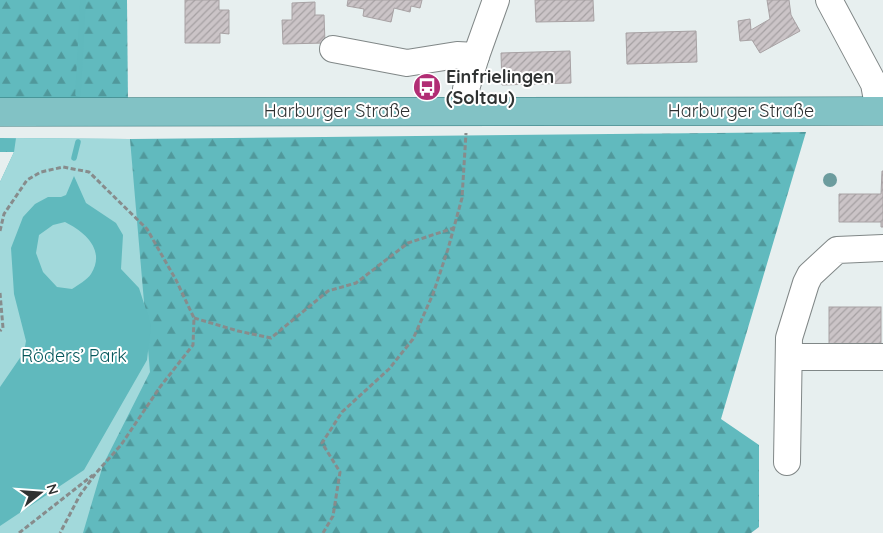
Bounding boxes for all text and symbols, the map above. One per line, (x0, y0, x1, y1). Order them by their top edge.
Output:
place label: Einfrielingen (Soltau) (446, 65, 554, 109)
bus stop icon: Einfrielingen (Soltau) (412, 72, 442, 102)
street label: Harburger Straße (264, 99, 410, 122)
street label: Harburger Straße (668, 99, 814, 122)
park label: Röders’ Park (21, 344, 127, 367)
north arrow (15, 468, 65, 518)
text: N (42, 482, 63, 497)

